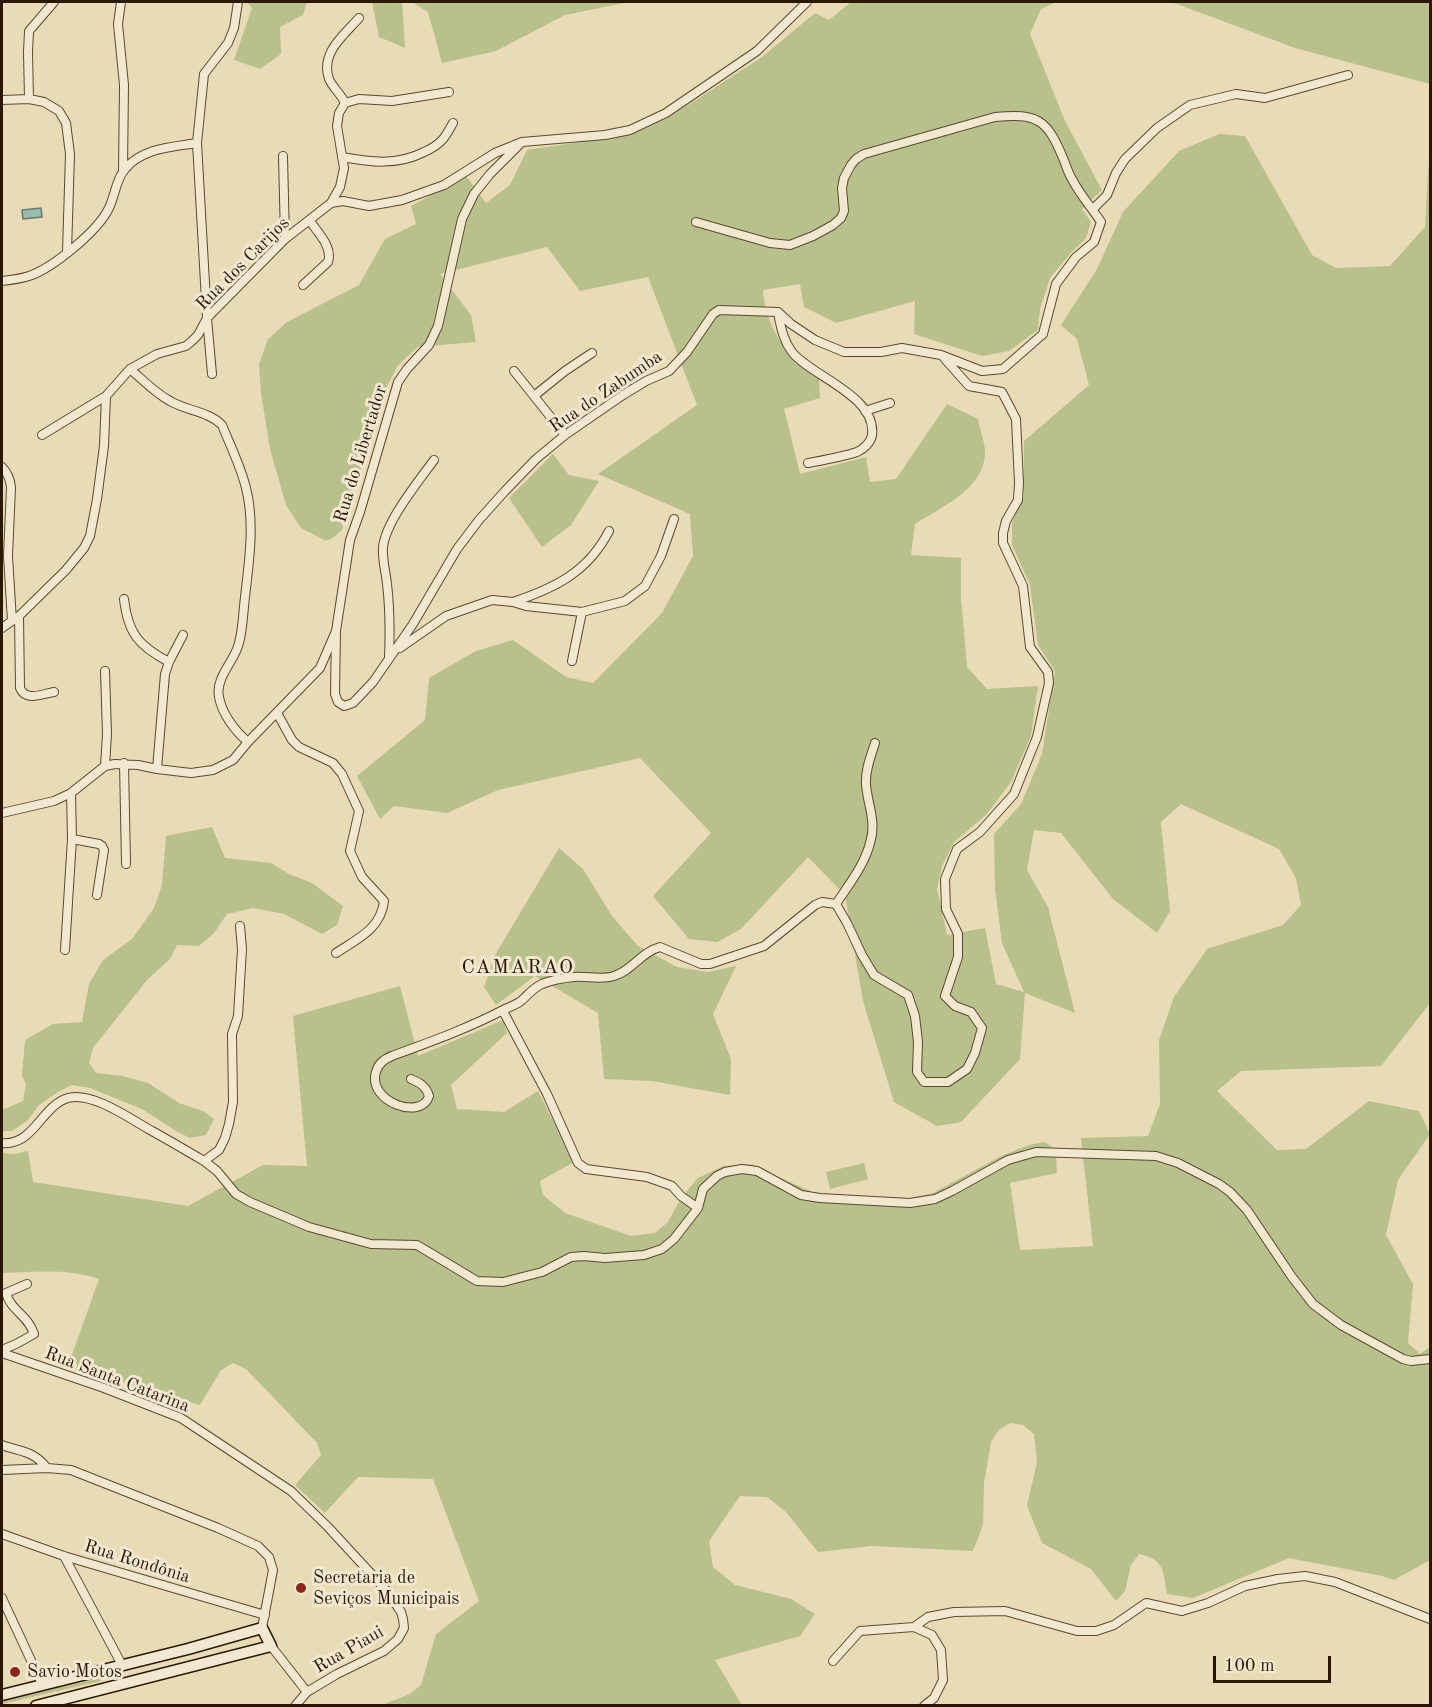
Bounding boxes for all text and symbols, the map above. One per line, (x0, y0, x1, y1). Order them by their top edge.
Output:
street label: Rua dos Carijos (192, 213, 294, 315)
street label: Rua do Zabumba (545, 346, 667, 438)
street label: Rua do Libertador (330, 383, 392, 525)
district label: CAMARAO (462, 956, 574, 980)
street label: Rua Santa Catarina (42, 1342, 192, 1418)
street label: Rua Rondônia (81, 1536, 193, 1588)
place label: Secretaria de Seviços Municipais (313, 1567, 459, 1610)
marker: Secretaria de Seviços Municipais (294, 1581, 308, 1595)
street label: Rua Piaui (310, 1621, 388, 1679)
scale bar (1216, 1644, 1334, 1682)
text: 100 m (1224, 1657, 1275, 1675)
place label: Savio Motos (27, 1661, 122, 1683)
marker: Savio Motos (8, 1665, 22, 1679)

